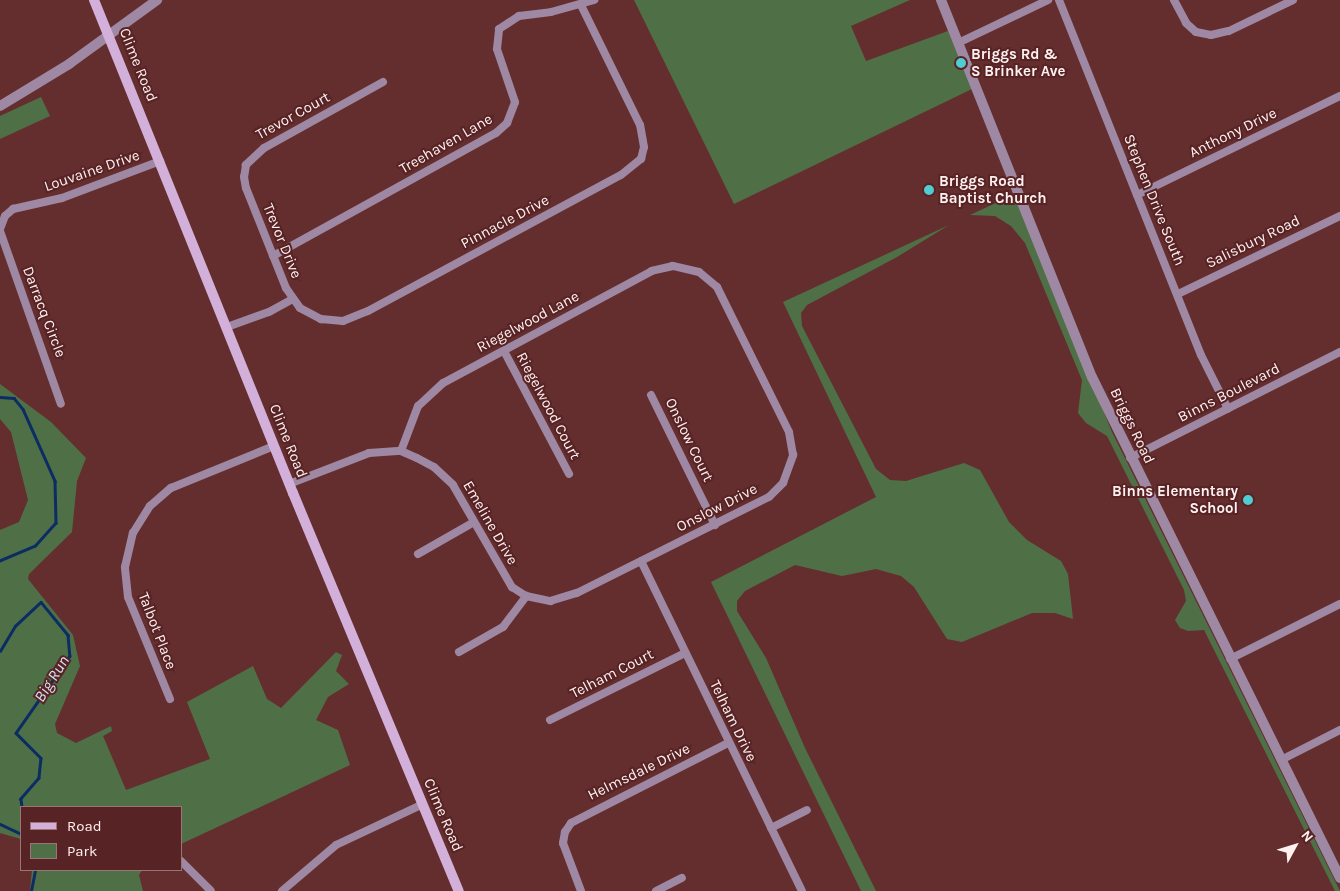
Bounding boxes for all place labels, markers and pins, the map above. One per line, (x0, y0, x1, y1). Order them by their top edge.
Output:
place label: Briggs Rd & S Brinker Ave (971, 45, 1066, 80)
marker: Briggs Rd & S Brinker Ave (955, 57, 967, 69)
place label: Briggs Road Baptist Church (939, 172, 1047, 207)
marker: Briggs Road Baptist Church (923, 184, 935, 196)
place label: Binns Elementary School (1112, 482, 1238, 517)
marker: Binns Elementary School (1242, 494, 1254, 506)

